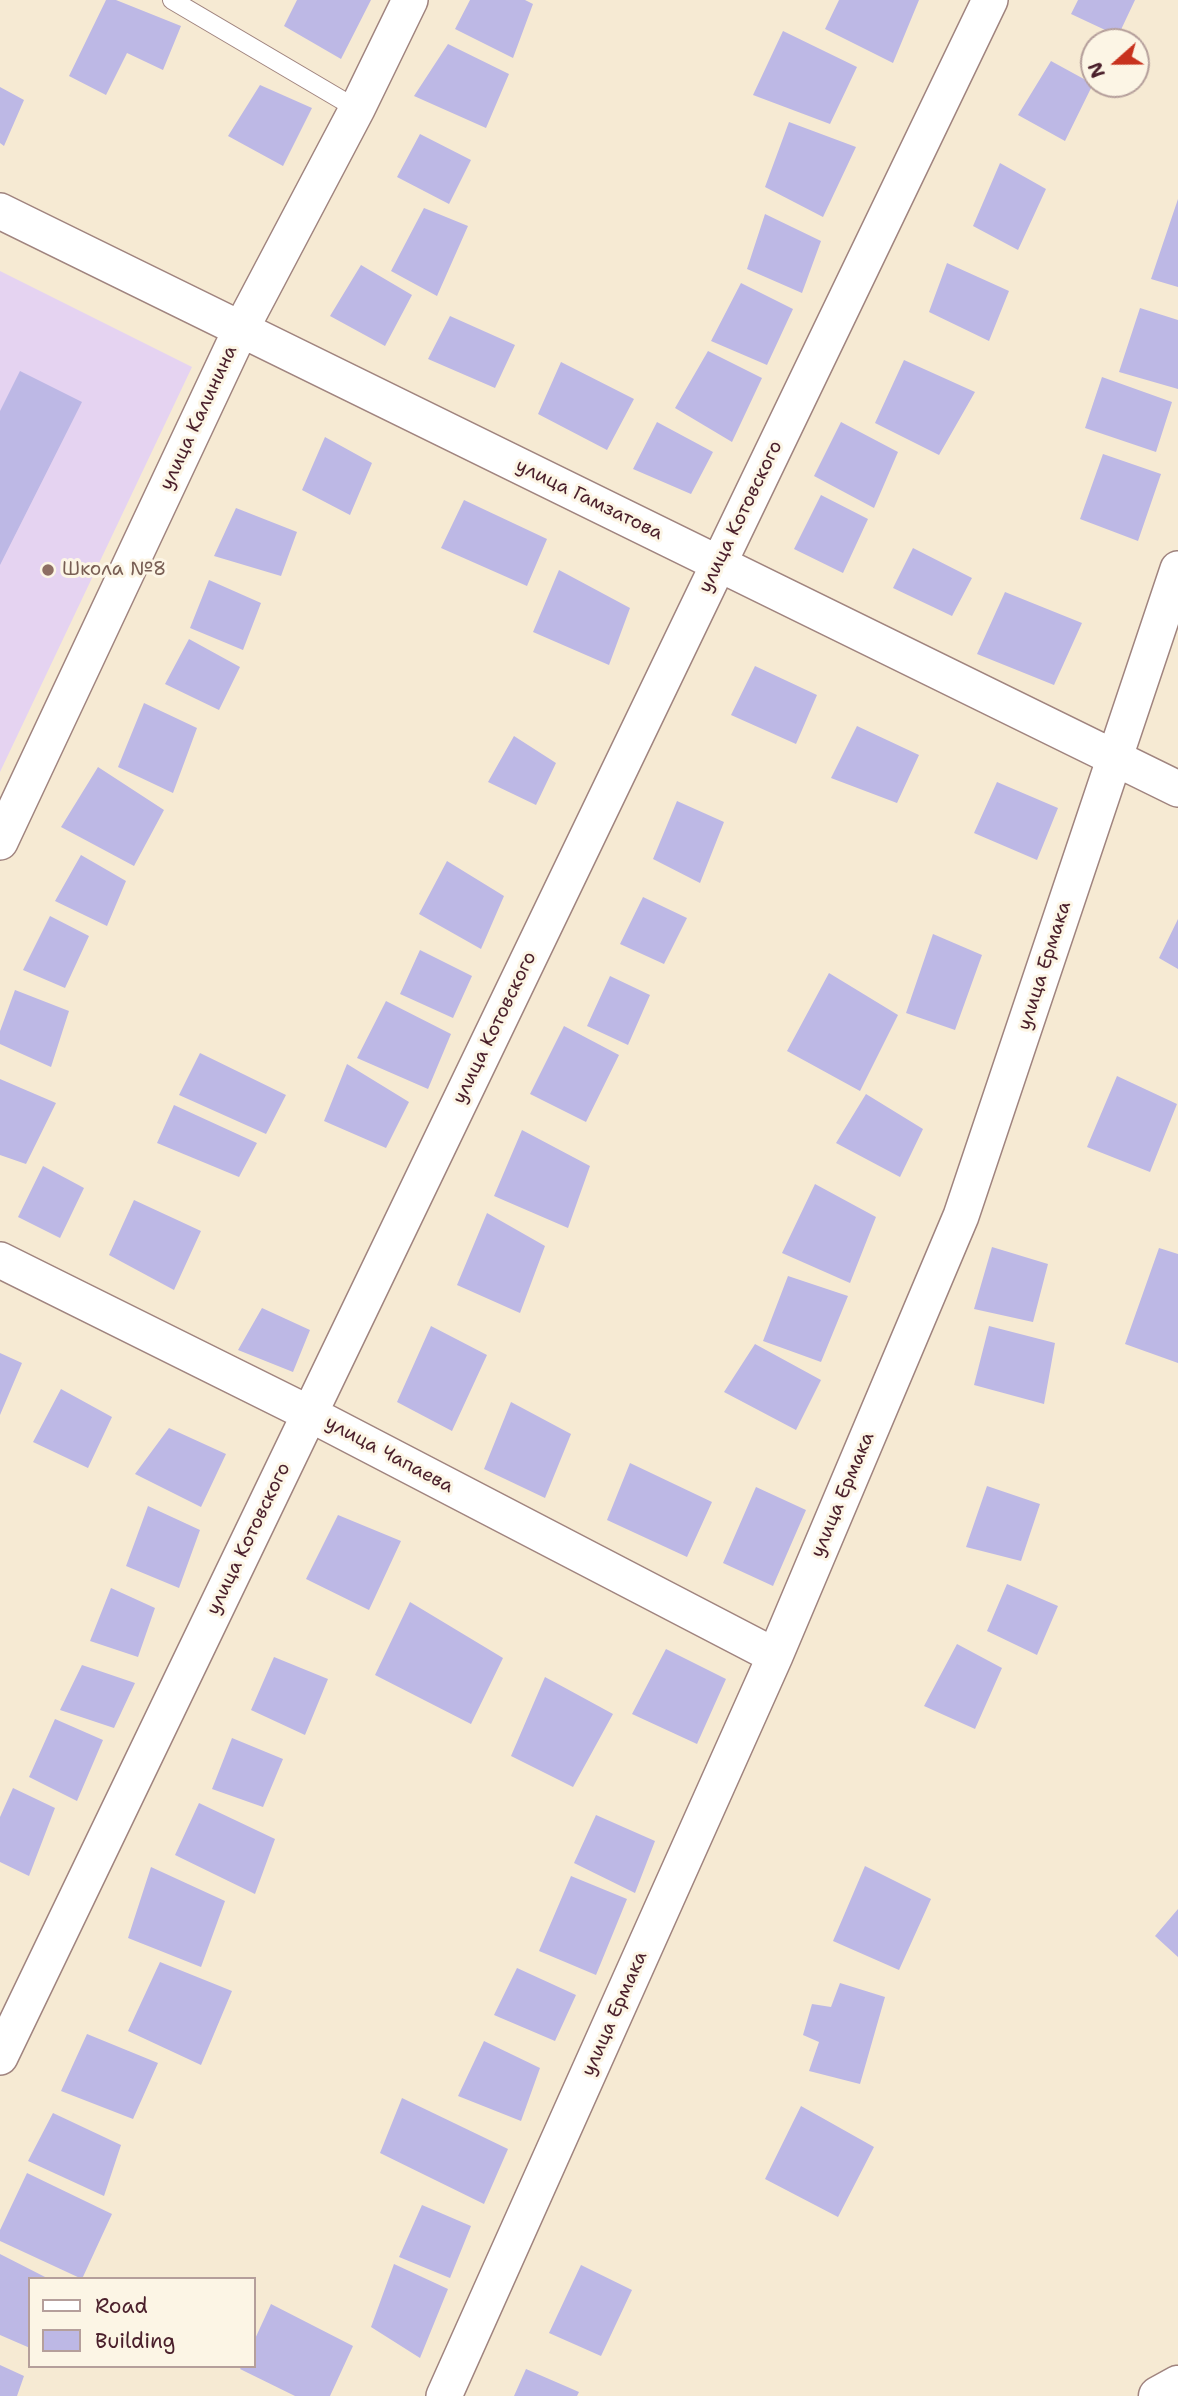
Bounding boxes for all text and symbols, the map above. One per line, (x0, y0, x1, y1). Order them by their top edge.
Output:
north arrow (1080, 28, 1150, 98)
text: N (1082, 58, 1111, 81)
street label: улица Калинина (156, 342, 242, 494)
street label: улица Котовского (694, 437, 788, 597)
street label: улица Гамзатова (512, 455, 666, 545)
place label: Школа №8 (62, 559, 166, 581)
marker: Школа №8 (40, 562, 56, 578)
street label: улица Ермака (1013, 899, 1077, 1033)
street label: улица Котовского (448, 948, 542, 1108)
street label: улица Чапаева (321, 1412, 457, 1498)
street label: улица Ермака (806, 1429, 880, 1561)
street label: улица Котовского (202, 1459, 296, 1619)
street label: улица Ермака (577, 1948, 653, 2080)
legend (28, 2277, 256, 2368)
text: Road (95, 2292, 148, 2320)
text: Building (95, 2327, 175, 2355)

